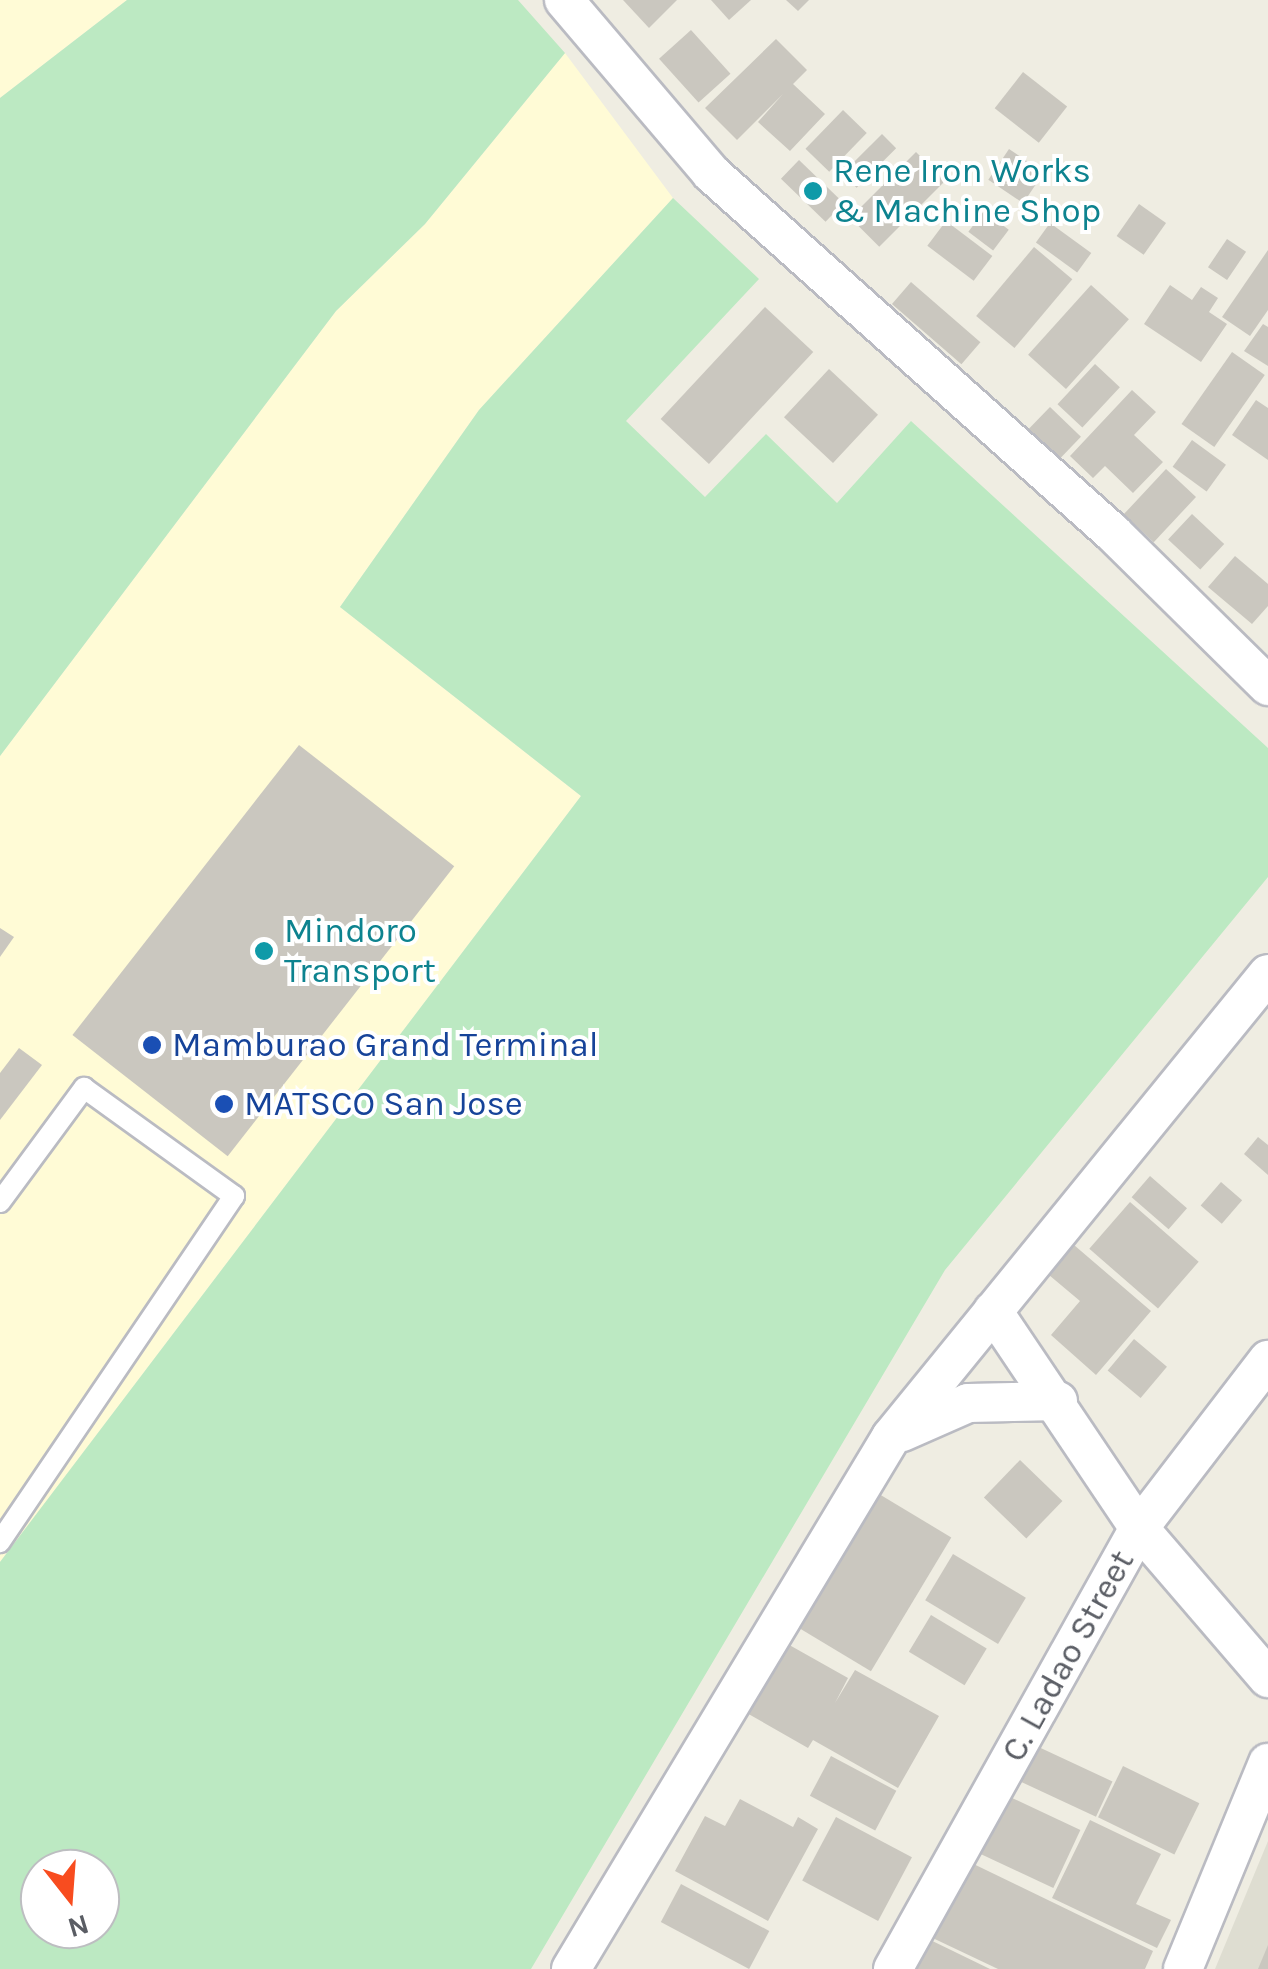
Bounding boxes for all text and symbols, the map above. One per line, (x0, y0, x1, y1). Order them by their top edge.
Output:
place label: Rene Iron Works & Machine Shop (833, 150, 1101, 232)
marker: Rene Iron Works & Machine Shop (802, 180, 824, 202)
place label: Mindoro Transport (284, 910, 436, 992)
marker: Mindoro Transport (253, 940, 275, 962)
place label: Mamburao Grand Terminal (172, 1024, 598, 1066)
marker: Mamburao Grand Terminal (141, 1034, 163, 1056)
place label: MATSCO San Jose (244, 1083, 523, 1125)
marker: MATSCO San Jose (213, 1093, 235, 1115)
street label: C. Ladao Street (993, 1543, 1143, 1769)
north arrow (20, 1849, 120, 1949)
text: N (64, 1908, 93, 1945)

